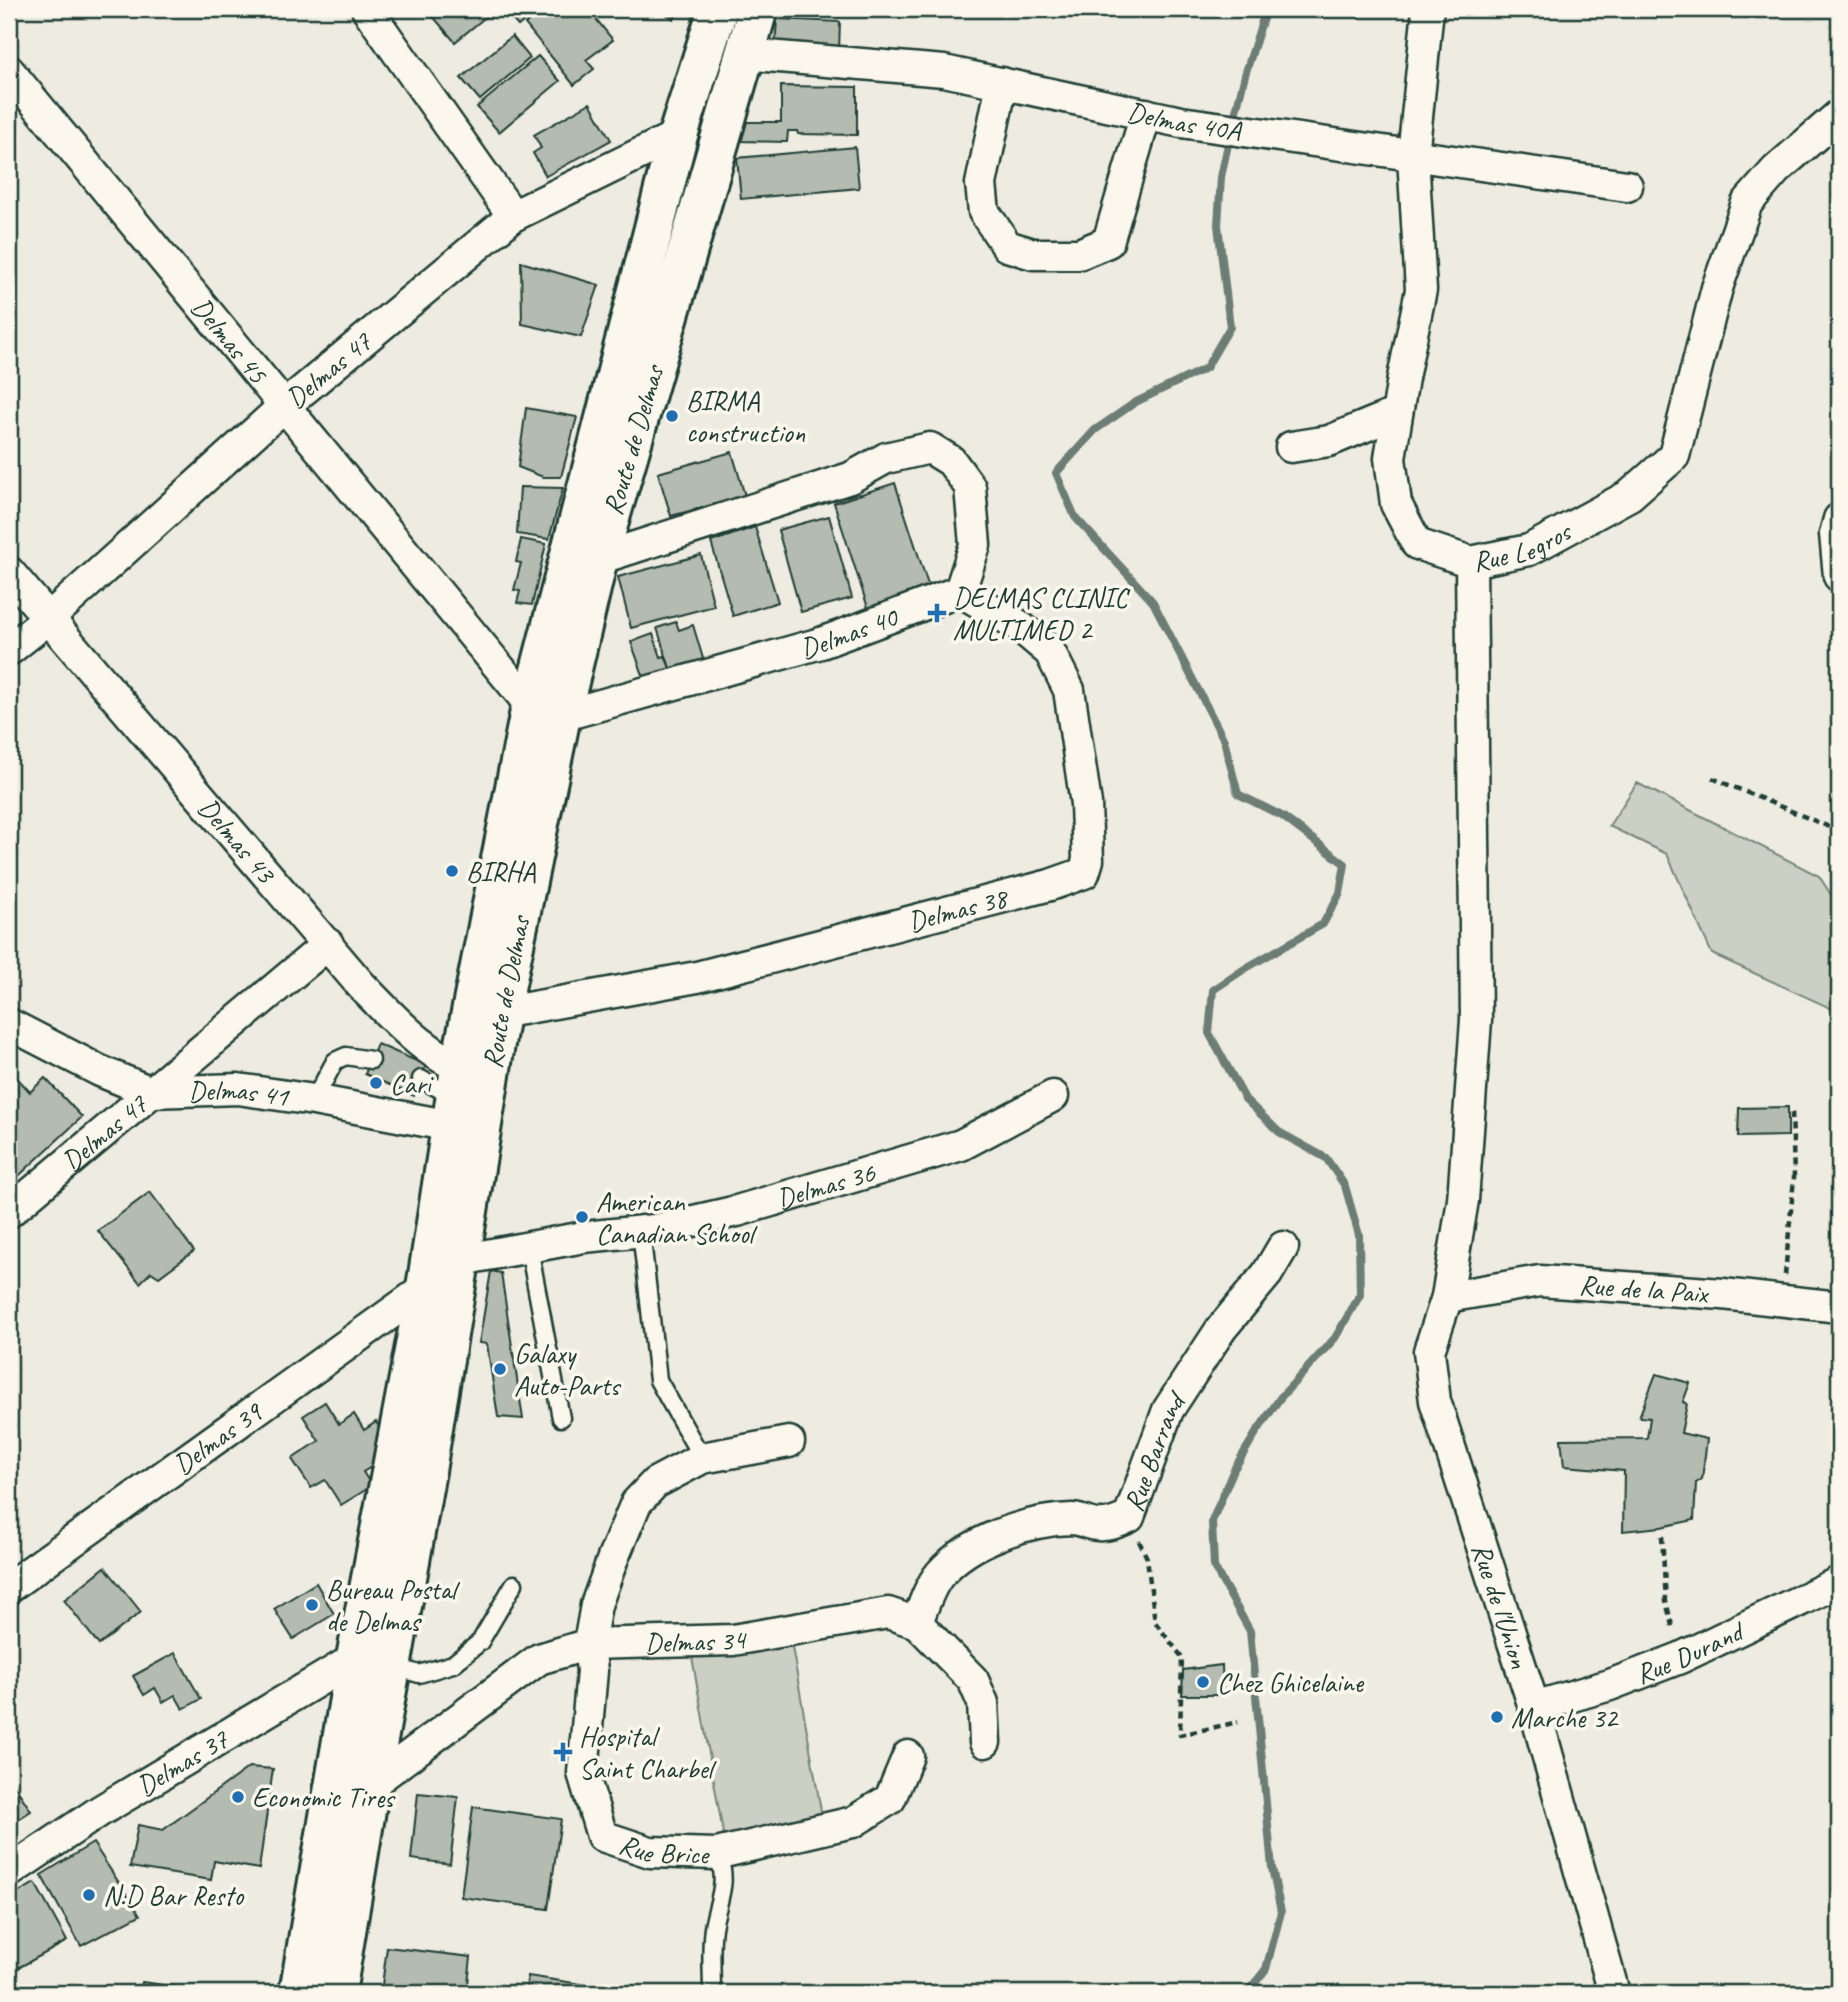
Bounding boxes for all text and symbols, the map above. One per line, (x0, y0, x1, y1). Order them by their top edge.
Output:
street label: Delmas 40A (1124, 93, 1245, 148)
street label: Delmas 45 (185, 290, 276, 391)
street label: Delmas 47 (278, 323, 379, 415)
street label: Route de Delmas (594, 359, 672, 519)
place label: BIRMA construction (686, 383, 806, 450)
marker: BIRMA construction (664, 408, 680, 424)
street label: Rue Legros (1470, 512, 1578, 579)
place label: DELMAS CLINIC MULTIMED 2 (953, 580, 1131, 647)
street label: Delmas 40 (796, 598, 904, 666)
marker: DELMAS CLINIC MULTIMED 2 (927, 603, 947, 623)
street label: Delmas 43 (191, 790, 285, 891)
place label: BIRHA (466, 854, 536, 889)
marker: BIRHA (444, 863, 460, 879)
street label: Delmas 38 (904, 879, 1012, 939)
street label: Route de Delmas (474, 911, 537, 1071)
place label: Cari (390, 1066, 435, 1101)
street label: Delmas 41 (188, 1071, 292, 1114)
marker: Cari (368, 1075, 384, 1091)
street label: Delmas 47 (54, 1086, 155, 1178)
street label: Delmas 36 (772, 1154, 880, 1216)
place label: American Canadian School (596, 1184, 759, 1251)
marker: American Canadian School (574, 1209, 590, 1225)
street label: Rue de la Paix (1578, 1266, 1711, 1311)
place label: Galaxy Auto-Parts (514, 1336, 622, 1403)
marker: Galaxy Auto-Parts (492, 1361, 508, 1377)
street label: Rue Barrand (1115, 1384, 1194, 1516)
street label: Delmas 39 (166, 1393, 270, 1481)
street label: Rue de l'Union (1465, 1539, 1538, 1673)
place label: Bureau Postal de Delmas (326, 1572, 461, 1639)
marker: Bureau Postal de Delmas (304, 1597, 320, 1613)
street label: Rue Durand (1630, 1612, 1751, 1691)
street label: Delmas 34 (644, 1620, 750, 1660)
place label: Chez Ghicelaine (1217, 1665, 1365, 1700)
marker: Chez Ghicelaine (1195, 1674, 1211, 1690)
place label: Marche 32 (1511, 1700, 1619, 1735)
marker: Marche 32 (1489, 1709, 1505, 1725)
place label: Hospital Saint Charbel (579, 1719, 717, 1786)
street label: Delmas 37 (130, 1721, 235, 1803)
marker: Hospital Saint Charbel (553, 1742, 573, 1762)
place label: Economic Tires (252, 1780, 396, 1815)
marker: Economic Tires (230, 1789, 246, 1805)
street label: Rue Brice (615, 1826, 710, 1871)
place label: N.D Bar Resto (103, 1878, 245, 1913)
marker: N.D Bar Resto (81, 1887, 97, 1903)

